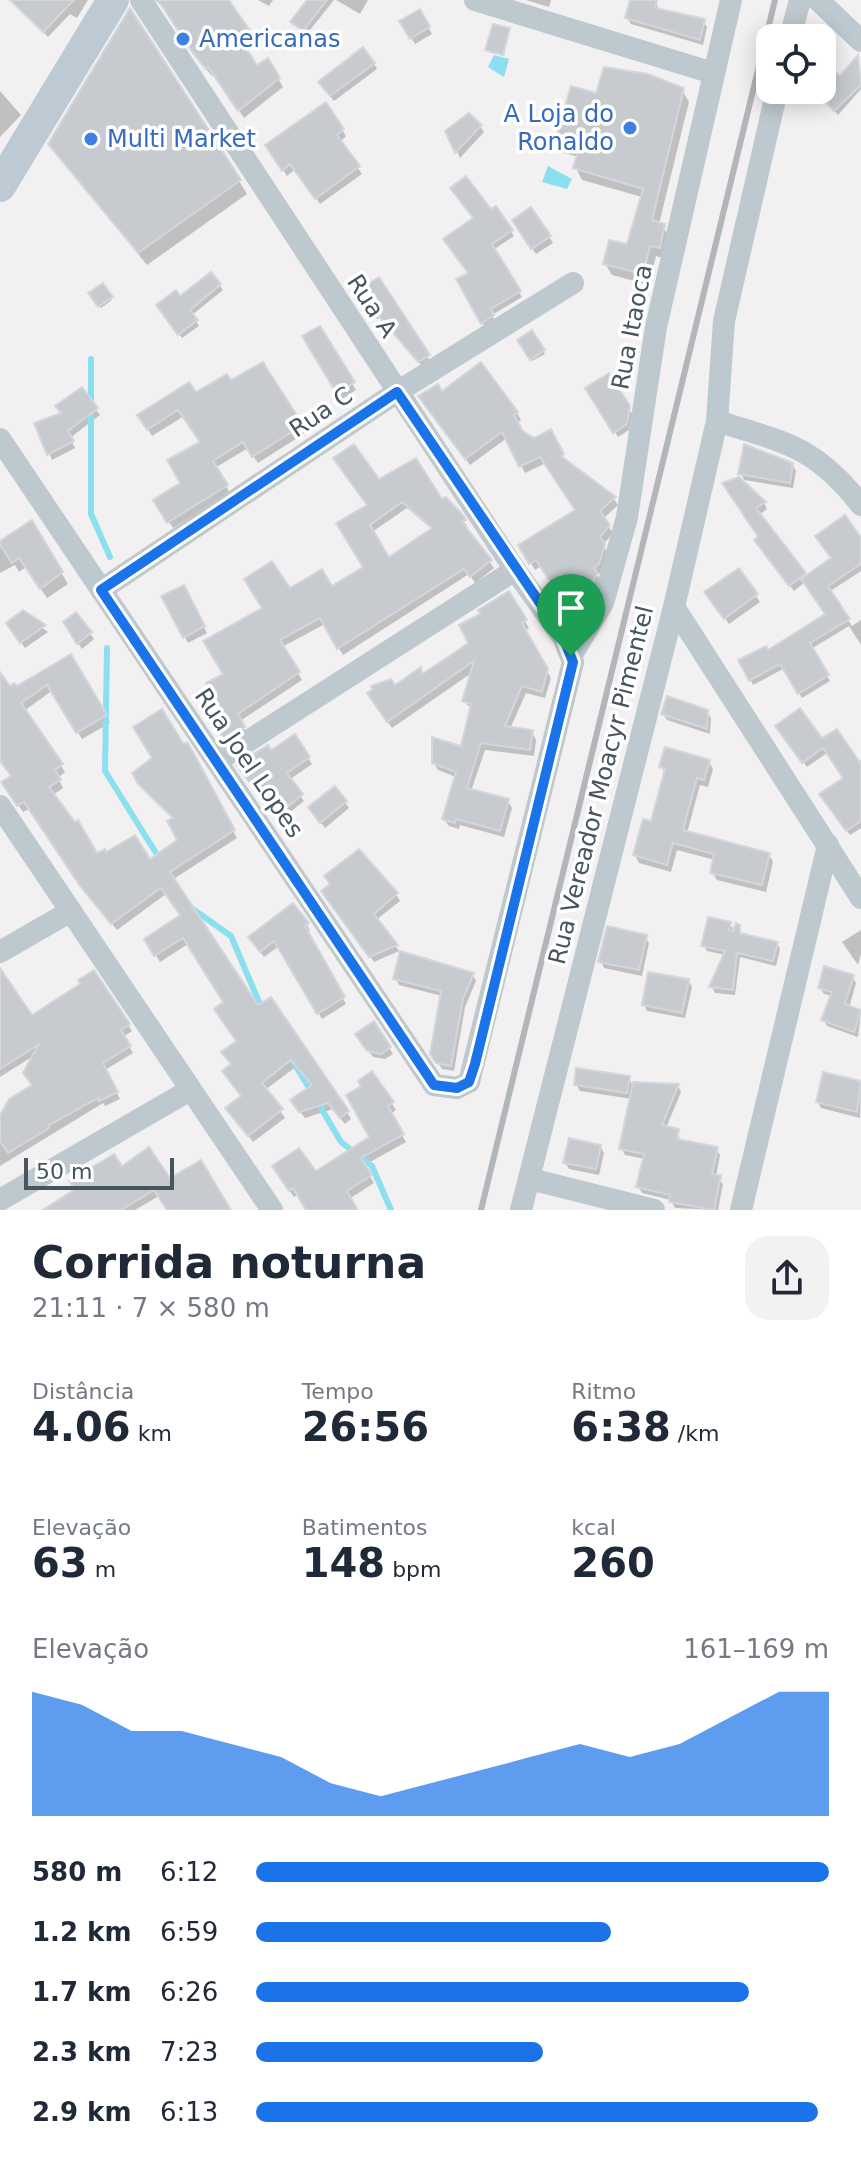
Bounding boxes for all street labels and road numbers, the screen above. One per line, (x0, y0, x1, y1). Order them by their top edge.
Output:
street label: Rua Itaoca (606, 262, 658, 392)
street label: Rua A (341, 269, 403, 343)
street label: Rua C (284, 381, 358, 443)
street label: Rua Vereador Moacyr Pimentel (543, 603, 659, 967)
street label: Rua Joel Lopes (189, 683, 309, 843)

